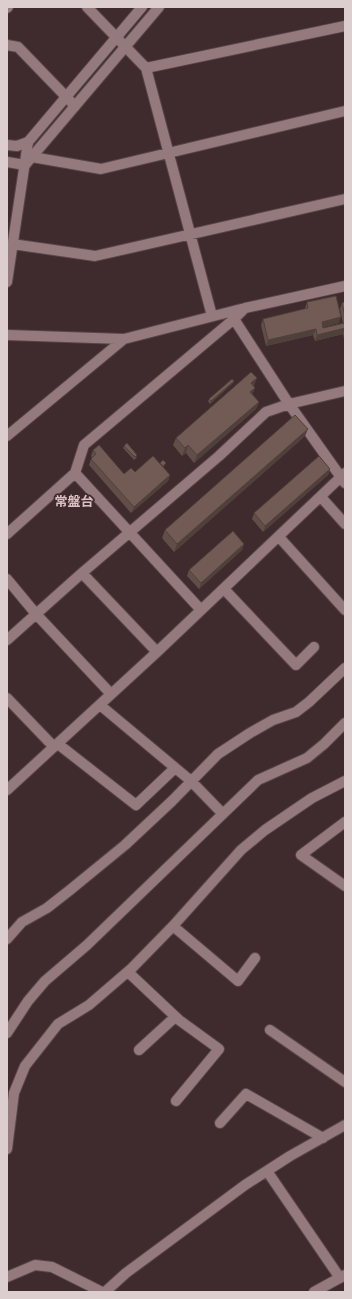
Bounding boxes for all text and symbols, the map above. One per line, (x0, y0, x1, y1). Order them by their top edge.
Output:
district label: 常盤台 (54, 494, 94, 509)

